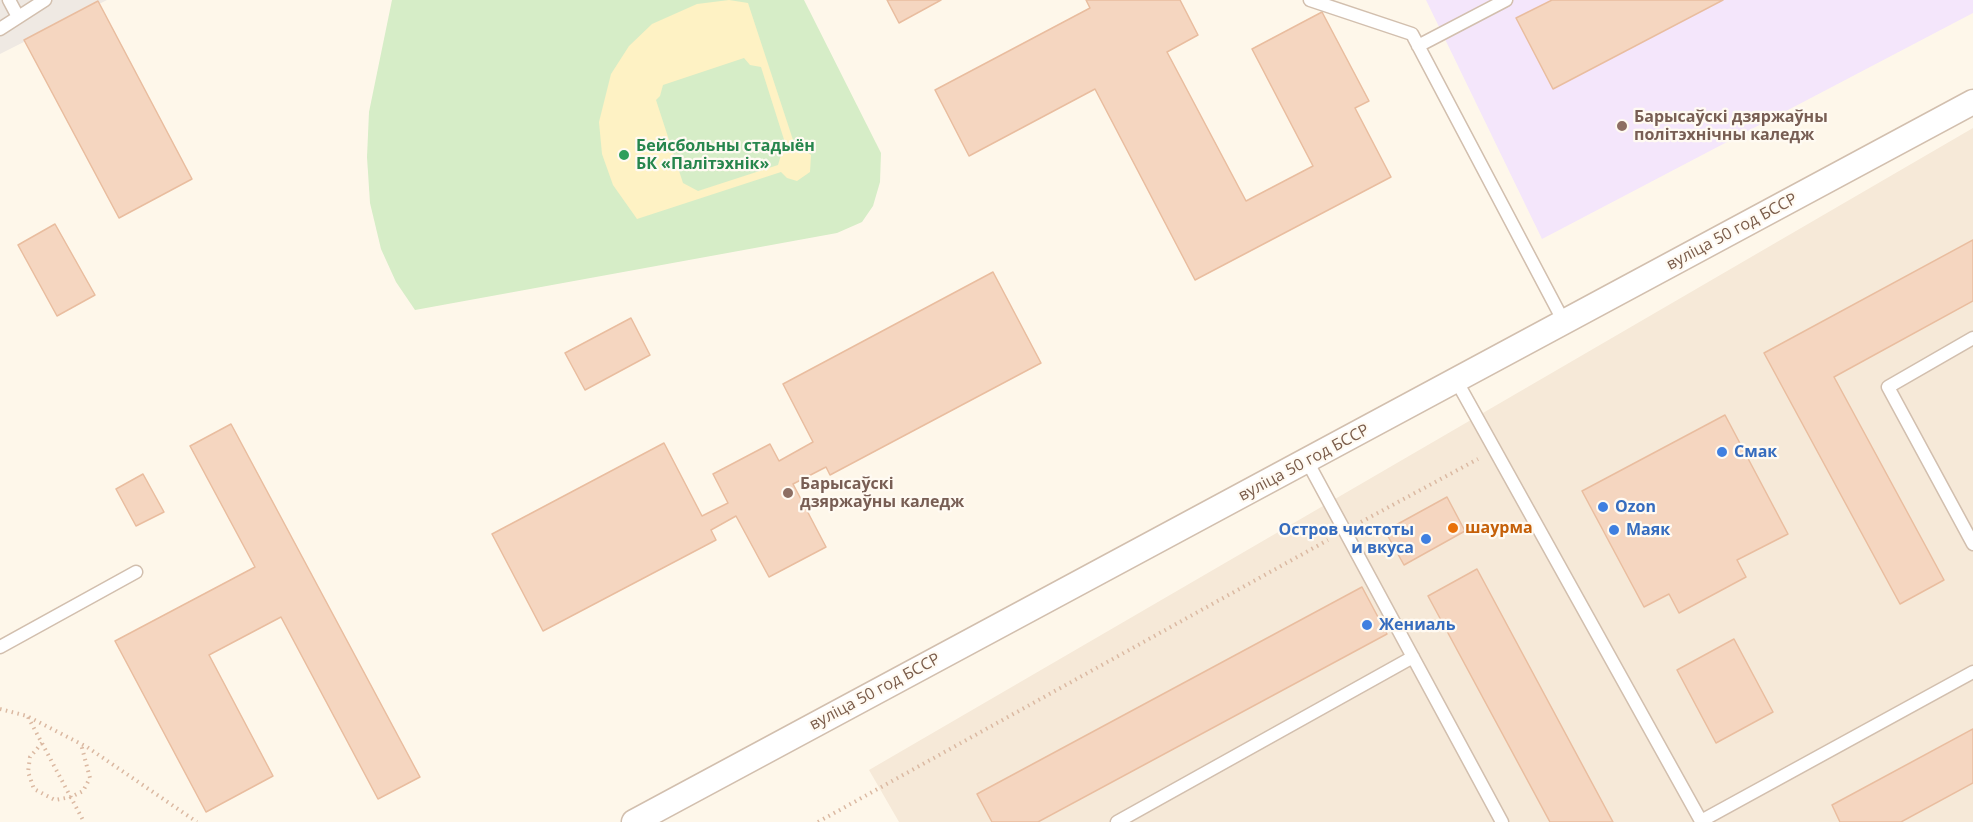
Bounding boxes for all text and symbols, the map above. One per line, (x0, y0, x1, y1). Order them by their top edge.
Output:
place label: Барысаўскі дзяржаўны політэхнічны каледж (1634, 107, 1828, 145)
marker: Барысаўскі дзяржаўны політэхнічны каледж (1615, 119, 1629, 133)
place label: Бейсбольны стадыён БК «Палітэхнік» (636, 136, 815, 174)
marker: Бейсбольны стадыён БК «Палітэхнік» (617, 148, 631, 162)
street label: вуліца 50 год БССР (1663, 189, 1801, 275)
street label: вуліца 50 год БССР (1235, 420, 1373, 506)
place label: Смак (1734, 442, 1777, 462)
marker: Смак (1715, 445, 1729, 459)
place label: Барысаўскі дзяржаўны каледж (800, 474, 964, 512)
marker: Барысаўскі дзяржаўны каледж (781, 486, 795, 500)
place label: Ozon (1615, 497, 1656, 517)
marker: Ozon (1596, 500, 1610, 514)
place label: шаурма (1465, 518, 1533, 538)
place label: Остров чистоты и вкуса (1278, 520, 1414, 558)
place label: Маяк (1626, 520, 1670, 540)
marker: шаурма (1446, 521, 1460, 535)
marker: Маяк (1607, 523, 1621, 537)
marker: Остров чистоты и вкуса (1419, 532, 1433, 546)
place label: Жениаль (1379, 615, 1455, 635)
marker: Жениаль (1360, 618, 1374, 632)
street label: вуліца 50 год БССР (806, 649, 944, 735)

